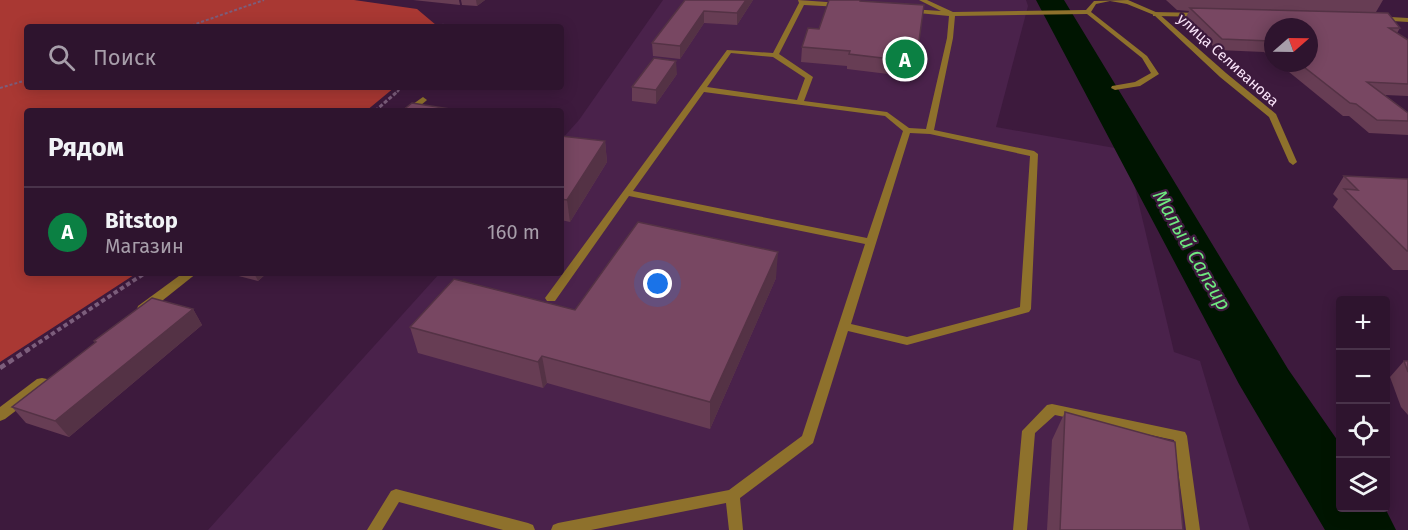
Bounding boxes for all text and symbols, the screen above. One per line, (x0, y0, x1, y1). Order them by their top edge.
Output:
street label: улица Селиванова (1174, 10, 1282, 110)
north arrow (1264, 18, 1318, 72)
search box (24, 24, 564, 90)
pin: A (886, 36, 924, 82)
icon: search (45, 41, 78, 74)
text: Поиск (93, 44, 156, 71)
text: Рядом (48, 132, 124, 163)
water label: Малый Салгир (1148, 185, 1236, 315)
text: Bitstop (105, 207, 178, 234)
text: A (62, 220, 73, 244)
text: 160 m (487, 220, 540, 244)
text: Магазин (105, 234, 184, 258)
your location (643, 269, 672, 298)
map controls (1336, 296, 1390, 512)
button: + (1336, 296, 1390, 350)
button: − (1336, 350, 1390, 404)
button: locate (1336, 404, 1390, 458)
button: layers (1336, 458, 1390, 512)

